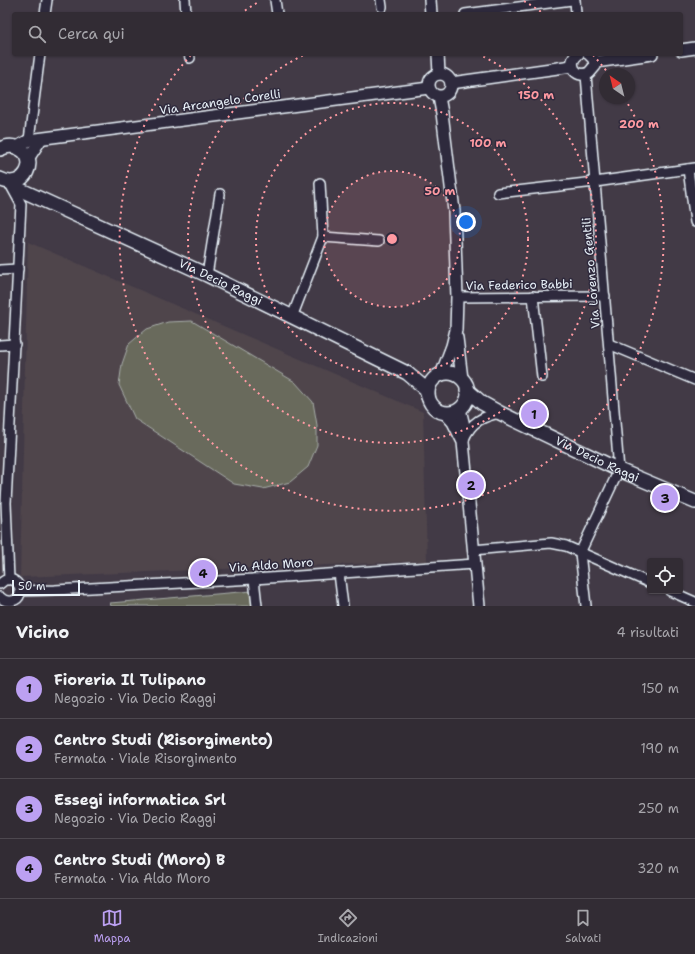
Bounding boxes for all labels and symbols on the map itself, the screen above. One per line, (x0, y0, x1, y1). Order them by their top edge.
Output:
north arrow (599, 68, 635, 104)
street label: Via Arcangelo Corelli (158, 86, 282, 118)
text: 150 m (518, 87, 554, 103)
text: 200 m (619, 116, 659, 132)
text: 100 m (470, 135, 507, 151)
text: 50 m (425, 183, 456, 199)
your location (456, 212, 476, 232)
street label: Via Lorenzo Gentili (578, 217, 604, 329)
centre of rings (385, 232, 399, 246)
street label: Via Decio Raggi (176, 255, 265, 309)
street label: Via Federico Babbi (465, 276, 573, 294)
pin: 1 (521, 399, 547, 429)
street label: Via Decio Raggi (553, 433, 642, 486)
pin: 2 (458, 470, 484, 500)
pin: 3 (652, 483, 678, 513)
street label: Via Aldo Moro (228, 554, 314, 576)
pin: 4 (190, 558, 216, 588)
scale bar (12, 578, 80, 597)

